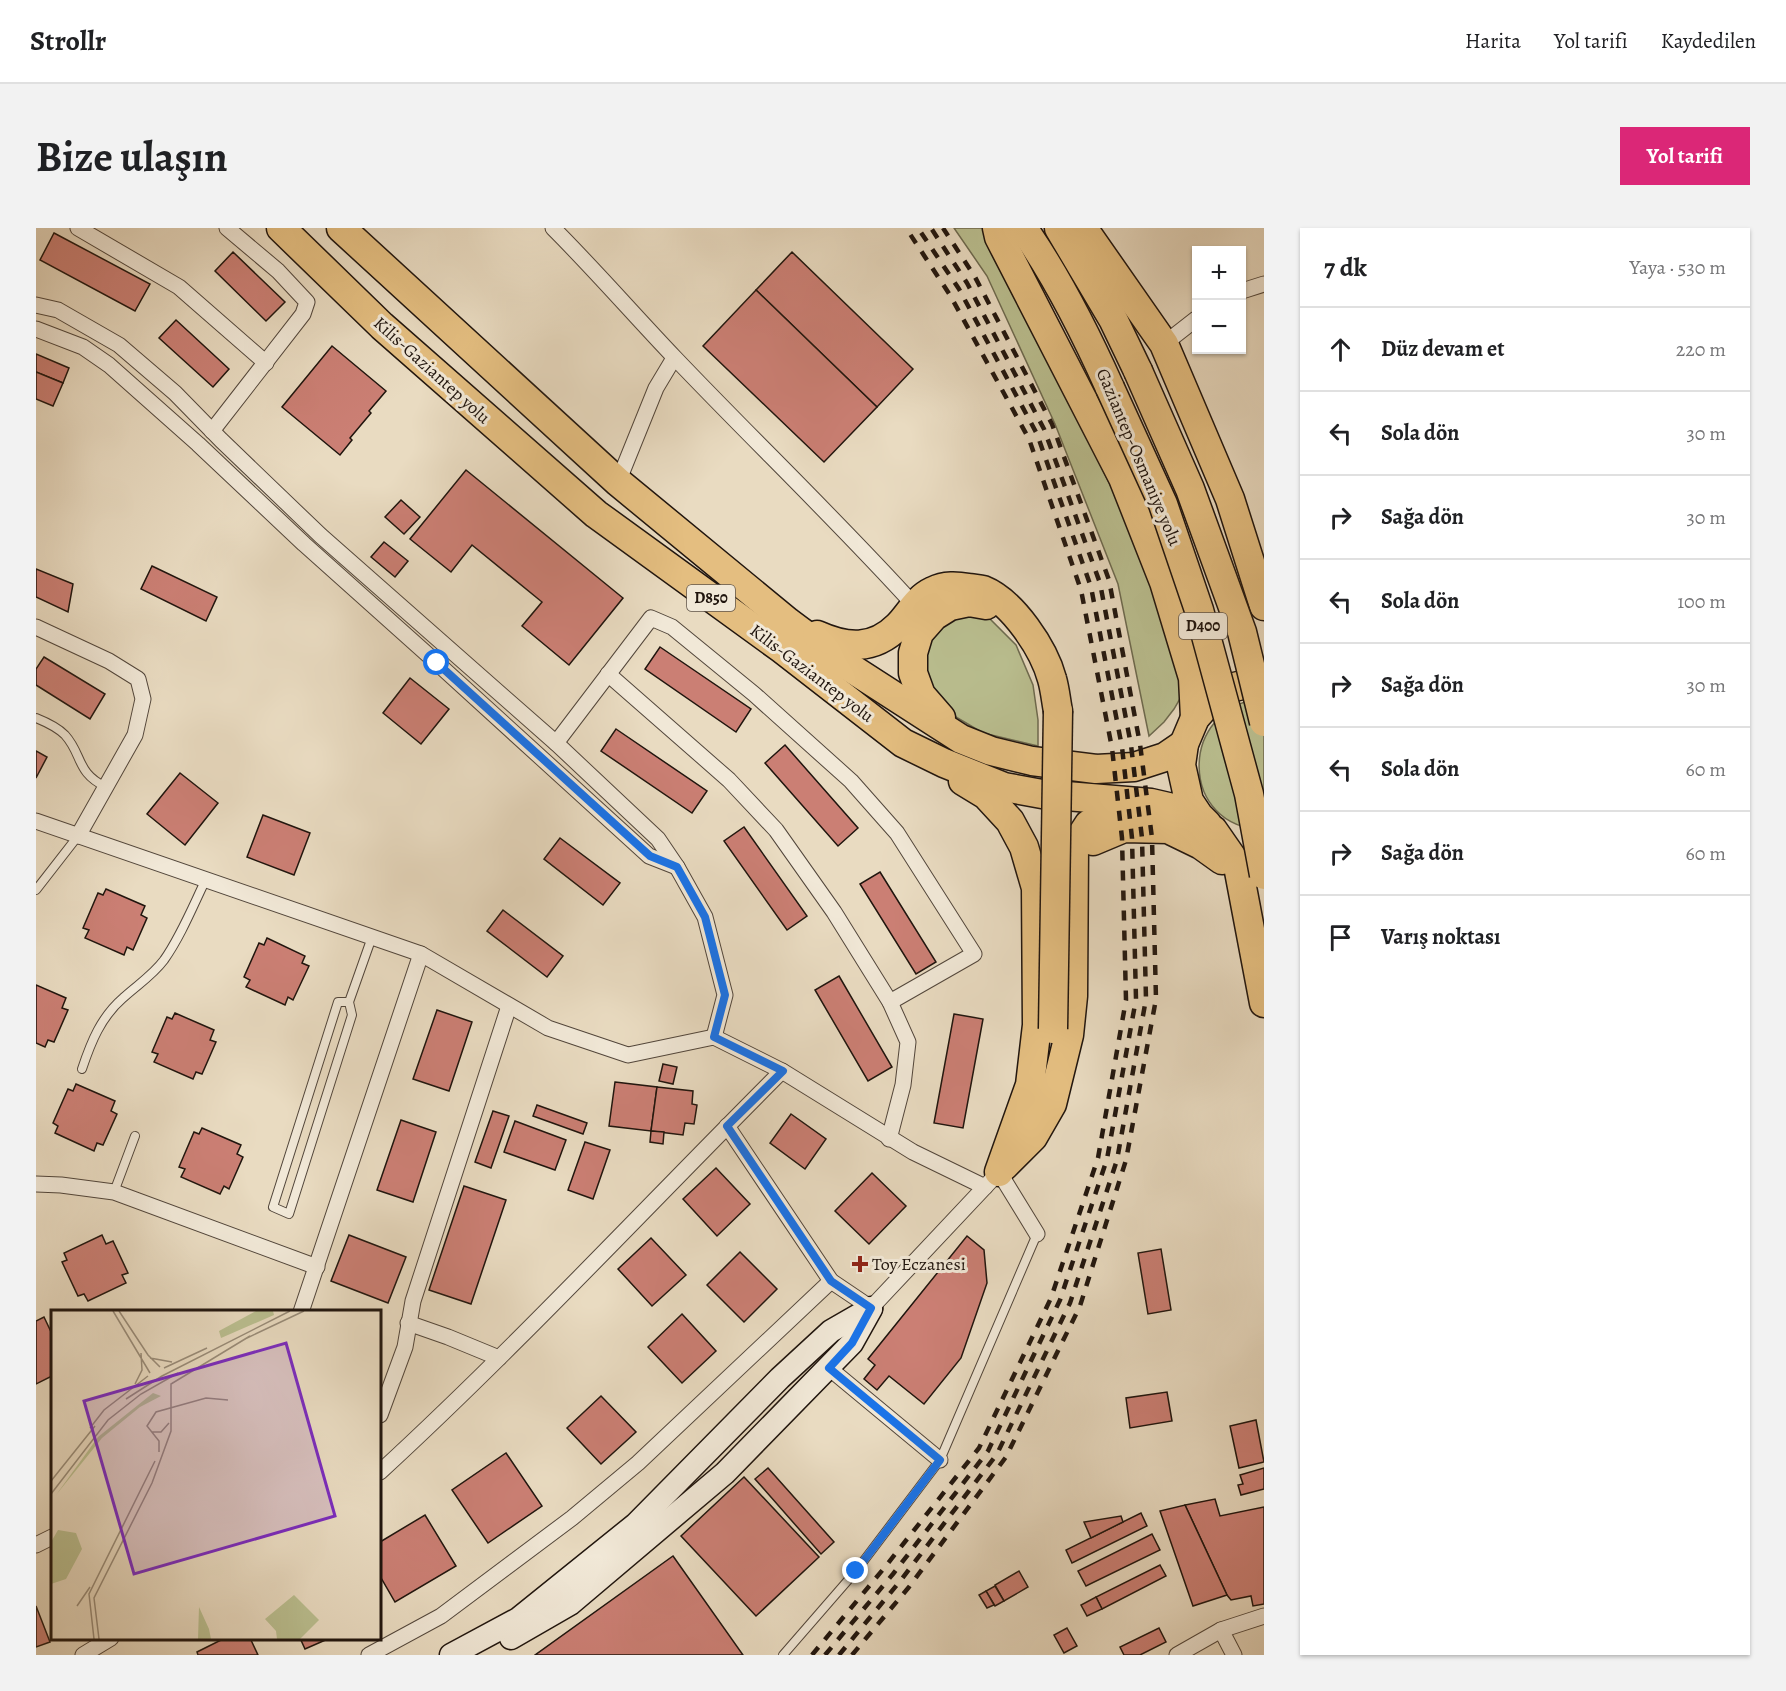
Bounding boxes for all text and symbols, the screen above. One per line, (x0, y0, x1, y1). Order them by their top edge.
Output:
text: Strollr (30, 22, 106, 60)
text: Harita (1465, 27, 1521, 55)
text: Yol tarifi (1554, 27, 1628, 55)
text: Kaydedilen (1661, 27, 1756, 55)
button: Yol tarifi (1620, 127, 1750, 185)
text: Bize ulaşın (36, 128, 228, 185)
map controls (1192, 246, 1246, 354)
button: + (1192, 246, 1246, 300)
text: 7 dk (1324, 250, 1367, 285)
text: Yaya · 530 m (1630, 254, 1726, 281)
button: − (1192, 300, 1246, 354)
street label: Kilis-Gaziantep yolu (368, 311, 496, 429)
icon: ahead (1324, 333, 1357, 366)
text: Düz devam et (1381, 334, 1504, 364)
text: 220 m (1676, 336, 1726, 363)
street label: Gaziantep-Osmaniye yolu (1091, 365, 1187, 550)
icon: left (1324, 417, 1357, 450)
text: Sola dön (1381, 418, 1459, 448)
text: 30 m (1686, 420, 1726, 447)
icon: right (1324, 501, 1357, 534)
text: Sağa dön (1381, 502, 1464, 532)
text: 30 m (1686, 504, 1726, 531)
road number: D850 (687, 585, 735, 611)
icon: left (1324, 585, 1357, 618)
text: Sola dön (1381, 586, 1459, 616)
text: 100 m (1677, 588, 1726, 615)
road number: D400 (1179, 613, 1227, 639)
street label: Kilis-Gaziantep yolu (745, 618, 879, 728)
route start (423, 649, 449, 675)
icon: right (1324, 669, 1357, 702)
text: Sağa dön (1381, 670, 1464, 700)
text: 30 m (1686, 672, 1726, 699)
icon: left (1324, 753, 1357, 786)
text: Sola dön (1381, 754, 1459, 784)
text: 60 m (1686, 756, 1726, 783)
icon: right (1324, 837, 1357, 870)
text: Sağa dön (1381, 838, 1464, 868)
text: 60 m (1686, 840, 1726, 867)
icon: arrive (1324, 921, 1357, 954)
text: Varış noktası (1381, 922, 1500, 952)
place label: Toy Eczanesi (872, 1252, 966, 1276)
marker: Toy Eczanesi (853, 1257, 867, 1271)
inset map (51, 1310, 381, 1640)
route end (842, 1557, 868, 1583)

